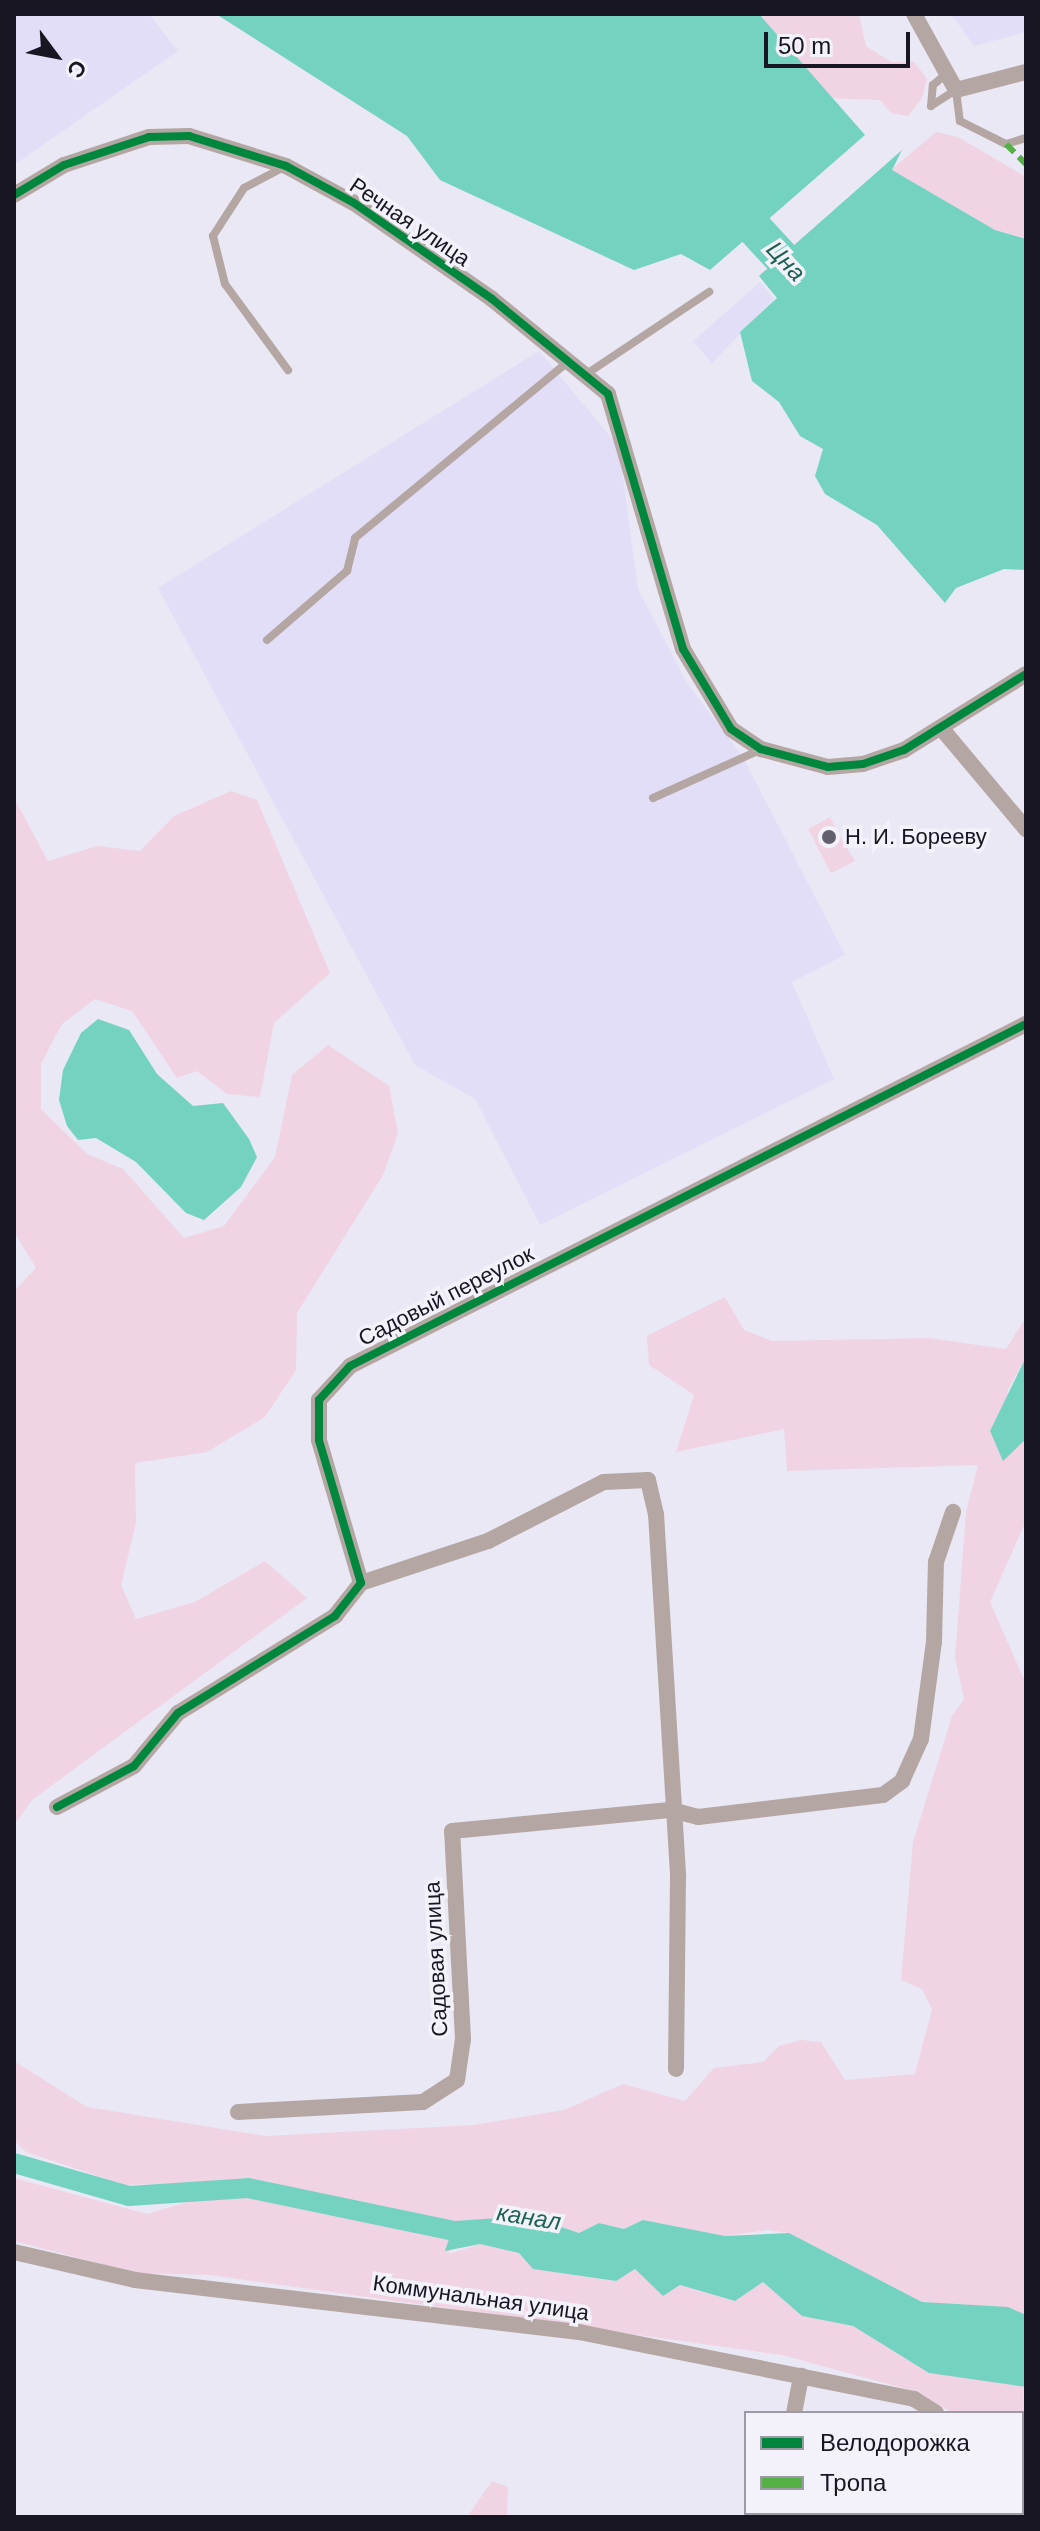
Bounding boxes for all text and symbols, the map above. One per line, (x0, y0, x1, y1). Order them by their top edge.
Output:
north arrow (16, 16, 96, 96)
scale bar (768, 16, 914, 66)
text: 50 m (778, 32, 831, 59)
text: С (62, 56, 92, 82)
street label: Речная улица (345, 172, 475, 272)
water label: Цна (760, 235, 812, 287)
place label: Н. И. Борееву (845, 824, 987, 850)
marker: Н. И. Борееву (820, 828, 838, 846)
street label: Садовый переулок (354, 1240, 538, 1352)
street label: Садовая улица (419, 1881, 453, 2037)
water label: канал (495, 2198, 563, 2236)
street label: Коммунальная улица (371, 2270, 591, 2326)
legend (744, 2411, 1024, 2515)
text: Велодорожка (820, 2429, 970, 2456)
text: Тропа (820, 2469, 886, 2496)

